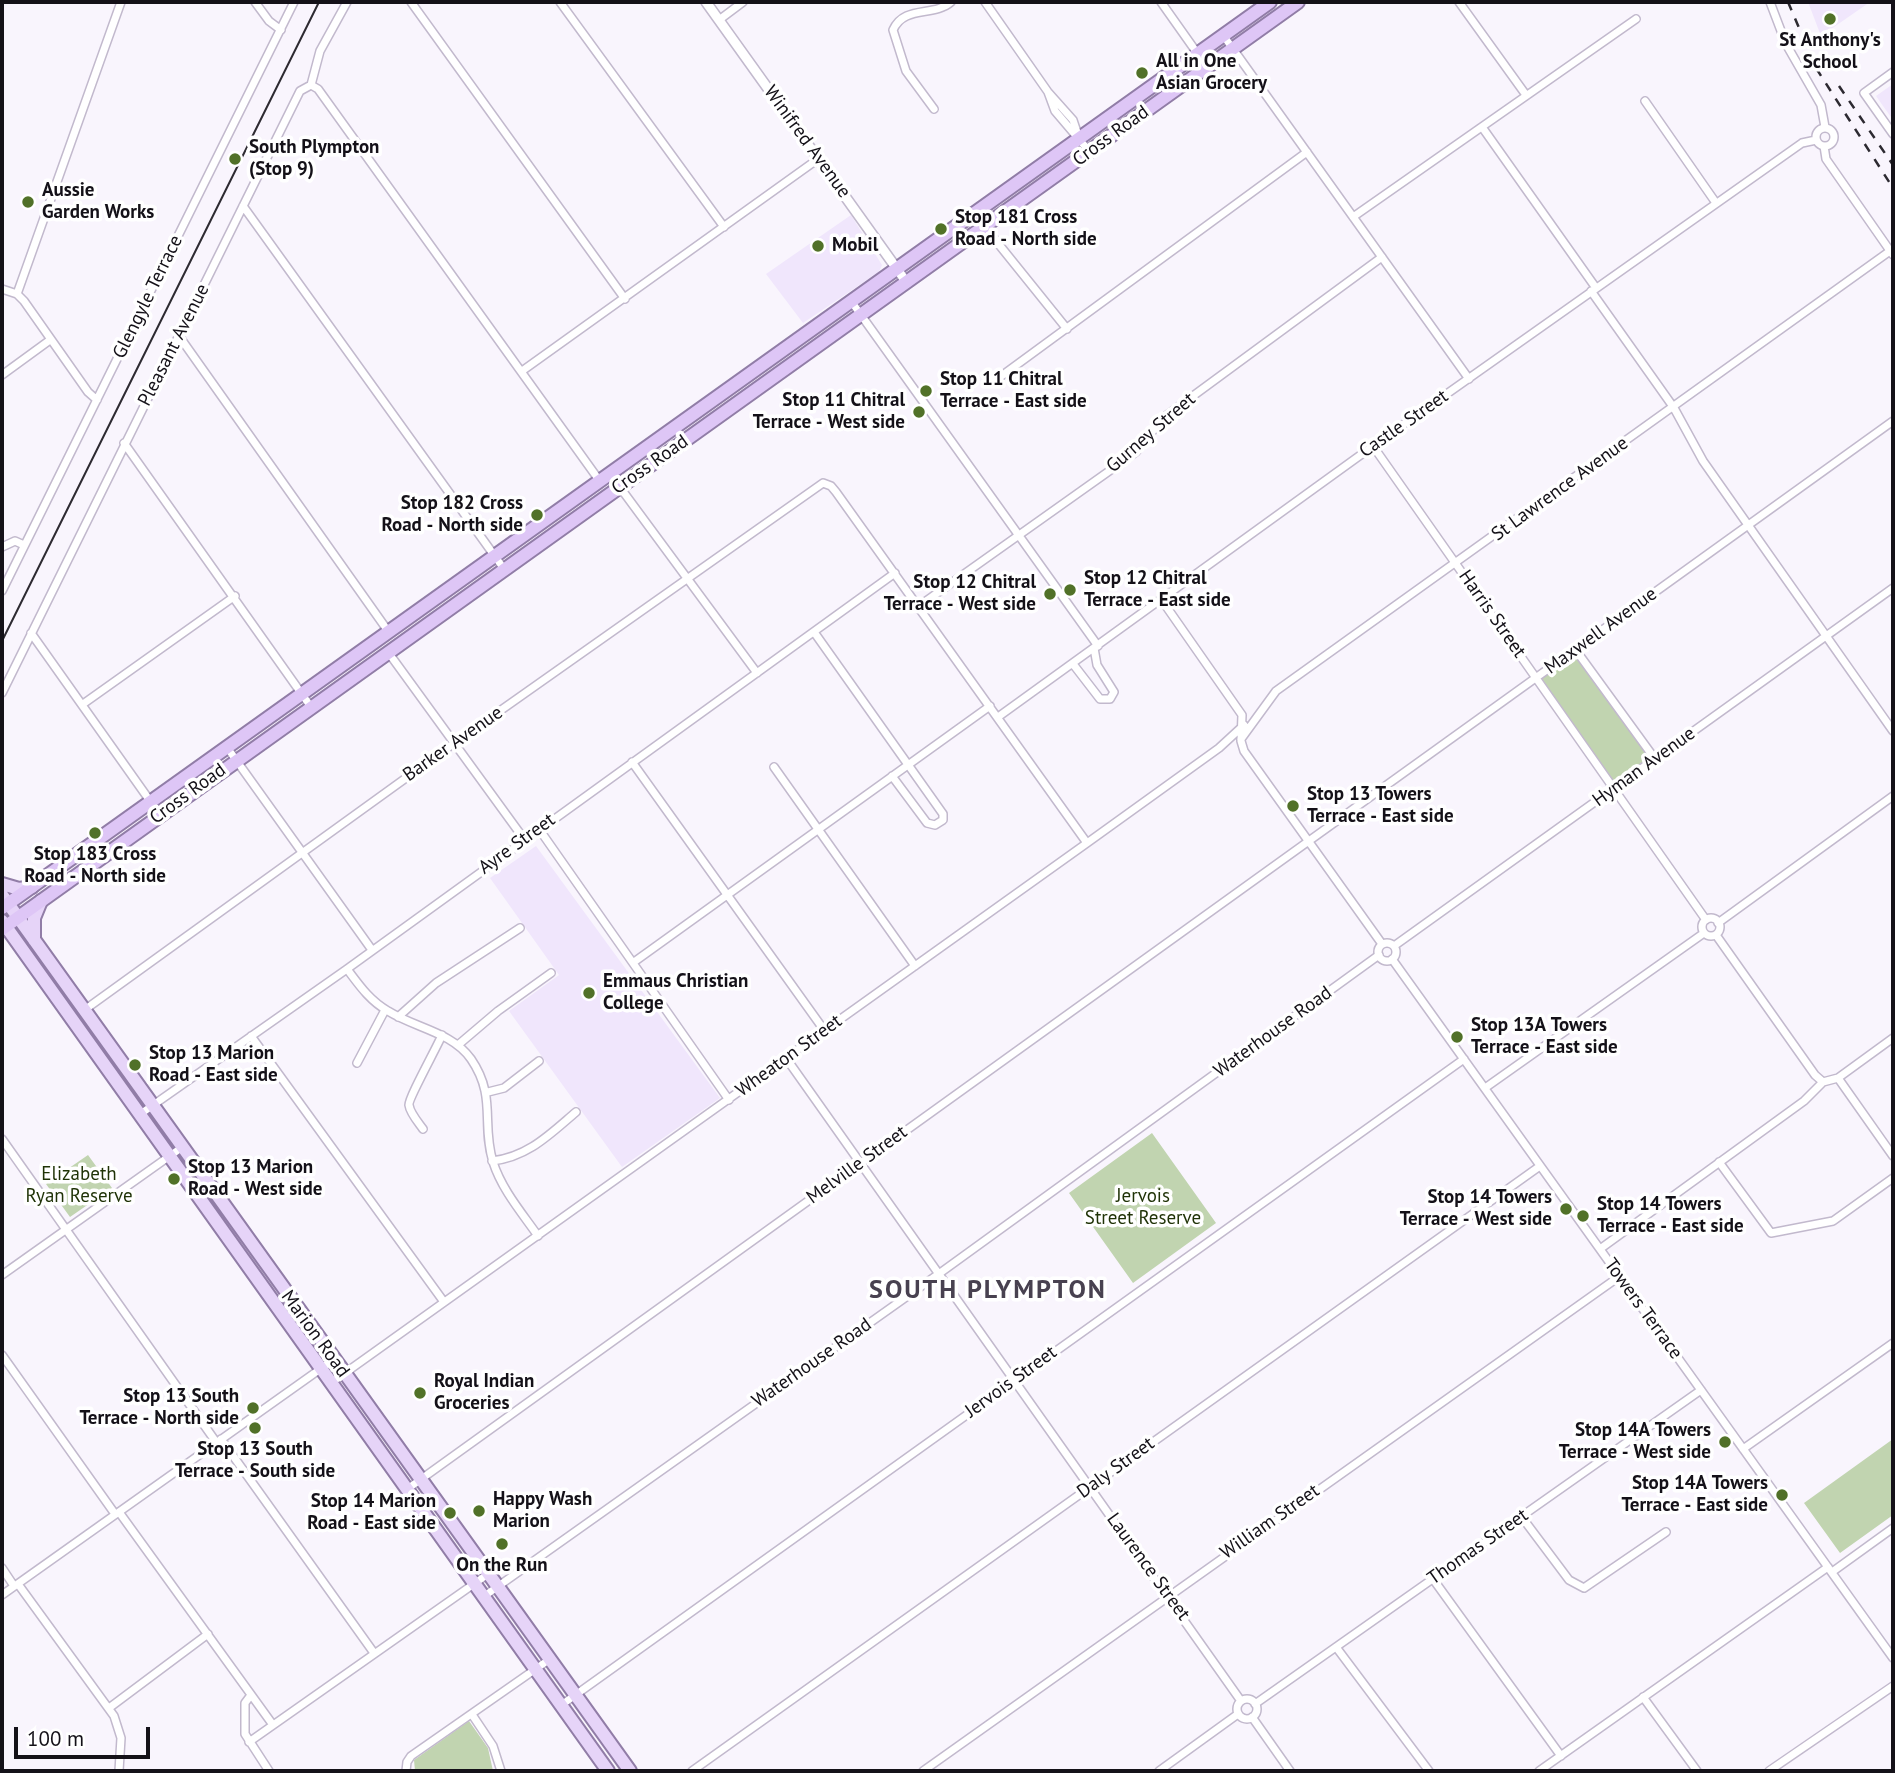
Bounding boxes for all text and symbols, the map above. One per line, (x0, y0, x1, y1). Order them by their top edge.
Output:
marker: St Anthony's School (1822, 11, 1838, 27)
place label: St Anthony's School (1779, 30, 1881, 74)
place label: All in One Asian Grocery (1156, 51, 1267, 95)
marker: All in One Asian Grocery (1134, 65, 1150, 81)
street label: Winifred Avenue (759, 81, 855, 203)
street label: Cross Road (1069, 101, 1153, 171)
place label: South Plympton (Stop 9) (249, 137, 379, 181)
marker: South Plympton (Stop 9) (227, 151, 243, 167)
place label: Aussie Garden Works (42, 180, 154, 224)
marker: Aussie Garden Works (20, 194, 36, 210)
place label: Stop 181 Cross Road - North side (955, 207, 1097, 251)
marker: Stop 181 Cross Road - North side (933, 221, 949, 237)
street label: Glengyle Terrace (108, 232, 188, 362)
place label: Mobil (832, 235, 878, 257)
marker: Mobil (810, 238, 826, 254)
street label: Pleasant Avenue (133, 280, 215, 410)
place label: Stop 11 Chitral Terrace - East side (940, 369, 1087, 413)
marker: Stop 11 Chitral Terrace - East side (918, 383, 934, 399)
street label: Castle Street (1355, 385, 1453, 463)
street label: Gurney Street (1102, 388, 1200, 478)
place label: Stop 11 Chitral Terrace - West side (753, 390, 905, 434)
marker: Stop 11 Chitral Terrace - West side (911, 404, 927, 420)
street label: Cross Road (607, 430, 693, 500)
street label: St Lawrence Avenue (1487, 432, 1633, 546)
place label: Stop 182 Cross Road - North side (381, 493, 523, 537)
marker: Stop 182 Cross Road - North side (529, 507, 545, 523)
street label: Harris Street (1453, 566, 1531, 662)
place label: Stop 12 Chitral Terrace - East side (1084, 568, 1231, 612)
place label: Stop 12 Chitral Terrace - West side (884, 572, 1036, 616)
marker: Stop 12 Chitral Terrace - East side (1062, 582, 1078, 598)
street label: Maxwell Avenue (1540, 583, 1662, 679)
marker: Stop 12 Chitral Terrace - West side (1042, 586, 1058, 602)
street label: Barker Avenue (399, 701, 507, 787)
street label: Hyman Avenue (1588, 722, 1700, 812)
street label: Cross Road (146, 759, 230, 829)
place label: Stop 13 Towers Terrace - East side (1307, 784, 1454, 828)
marker: Stop 13 Towers Terrace - East side (1285, 798, 1301, 814)
street label: Ayre Street (474, 809, 560, 879)
marker: Stop 183 Cross Road - North side (87, 825, 103, 841)
place label: Stop 183 Cross Road - North side (24, 844, 166, 888)
place label: Emmaus Christian College (603, 971, 748, 1015)
street label: Waterhouse Road (1209, 981, 1337, 1083)
marker: Emmaus Christian College (581, 985, 597, 1001)
street label: Wheaton Street (731, 1010, 847, 1102)
place label: Stop 13A Towers Terrace - East side (1471, 1015, 1618, 1059)
marker: Stop 13A Towers Terrace - East side (1449, 1029, 1465, 1045)
place label: Stop 13 Marion Road - East side (149, 1043, 278, 1087)
marker: Stop 13 Marion Road - East side (127, 1057, 143, 1073)
street label: Melville Street (802, 1121, 912, 1209)
place label: Stop 13 Marion Road - West side (188, 1157, 322, 1201)
park label: Elizabeth Ryan Reserve (25, 1164, 133, 1208)
marker: Stop 13 Marion Road - West side (166, 1171, 182, 1187)
park label: Jervois Street Reserve (1085, 1186, 1201, 1230)
place label: Stop 14 Towers Terrace - West side (1400, 1187, 1552, 1231)
place label: Stop 14 Towers Terrace - East side (1597, 1194, 1744, 1238)
marker: Stop 14 Towers Terrace - West side (1558, 1201, 1574, 1217)
marker: Stop 14 Towers Terrace - East side (1575, 1208, 1591, 1224)
street label: Towers Terrace (1599, 1254, 1687, 1364)
district label: SOUTH PLYMPTON (871, 1275, 1105, 1307)
street label: Marion Road (276, 1286, 354, 1382)
street label: Waterhouse Road (748, 1313, 876, 1413)
street label: Jervois Street (961, 1341, 1061, 1423)
place label: Royal Indian Groceries (434, 1371, 534, 1415)
marker: Royal Indian Groceries (412, 1385, 428, 1401)
place label: Stop 13 South Terrace - North side (79, 1386, 239, 1430)
marker: Stop 13 South Terrace - North side (245, 1400, 261, 1416)
marker: Stop 13 South Terrace - South side (247, 1420, 263, 1436)
place label: Stop 14A Towers Terrace - West side (1559, 1420, 1711, 1464)
street label: Daly Street (1073, 1432, 1159, 1504)
marker: Stop 14A Towers Terrace - West side (1717, 1434, 1733, 1450)
place label: Stop 13 South Terrace - South side (175, 1439, 335, 1483)
place label: Stop 14A Towers Terrace - East side (1621, 1473, 1768, 1517)
street label: William Street (1216, 1480, 1324, 1564)
marker: Stop 14A Towers Terrace - East side (1774, 1487, 1790, 1503)
place label: Happy Wash Marion (493, 1489, 592, 1533)
place label: Stop 14 Marion Road - East side (307, 1491, 436, 1535)
marker: Happy Wash Marion (471, 1503, 487, 1519)
street label: Thomas Street (1423, 1504, 1533, 1590)
marker: Stop 14 Marion Road - East side (442, 1505, 458, 1521)
street label: Laurence Street (1101, 1509, 1195, 1625)
marker: On the Run (494, 1536, 510, 1552)
place label: On the Run (456, 1555, 548, 1577)
scale bar (18, 1714, 154, 1758)
text: 100 m (27, 1725, 84, 1752)

